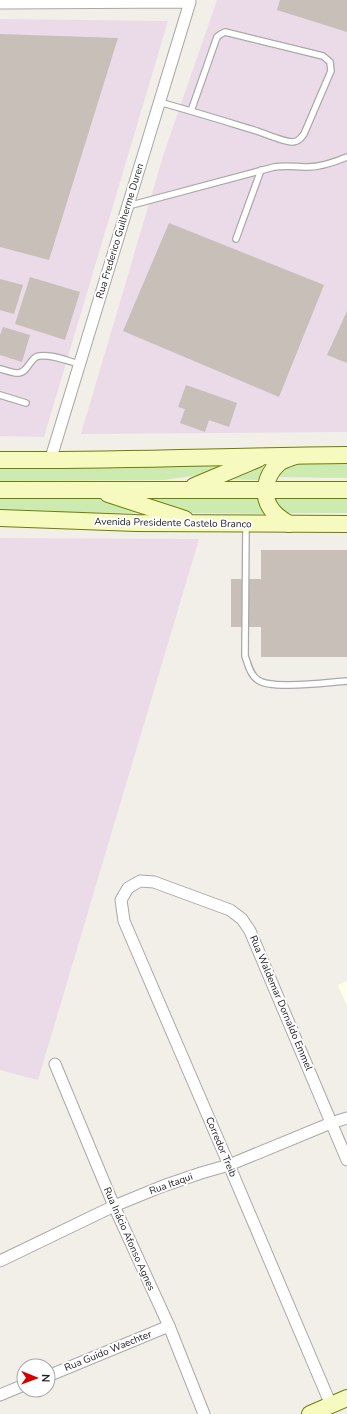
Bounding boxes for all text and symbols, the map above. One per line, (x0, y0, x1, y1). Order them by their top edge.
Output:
street label: Rua Frederico Guilherme Duren (93, 162, 147, 300)
street label: Avenida Presidente Castelo Branco (94, 515, 252, 531)
street label: Rua Waldemar Dornaldo Emmel (246, 933, 316, 1073)
street label: Corredor Treib (202, 1115, 240, 1179)
street label: Rua Itaqui (147, 1170, 195, 1198)
street label: Rua Inácio Afonso Agnes (100, 1185, 158, 1293)
street label: Rua Guido Waechter (62, 1327, 154, 1375)
north arrow (16, 1358, 56, 1398)
text: N (38, 1374, 53, 1382)

